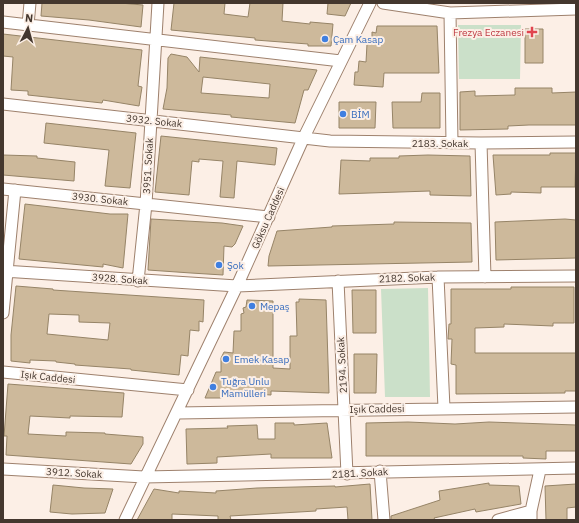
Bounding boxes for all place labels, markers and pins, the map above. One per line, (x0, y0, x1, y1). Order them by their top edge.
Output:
place label: Frezya Eczanesi (453, 26, 524, 39)
marker: Frezya Eczanesi (527, 27, 537, 37)
place label: Çam Kasap (333, 33, 383, 46)
marker: Çam Kasap (320, 34, 330, 44)
place label: BİM (351, 108, 370, 121)
marker: BİM (338, 109, 348, 119)
place label: Şok (227, 259, 244, 272)
marker: Şok (214, 260, 224, 270)
place label: Mepaş (260, 300, 290, 313)
marker: Mepaş (247, 301, 257, 311)
place label: Emek Kasap (234, 353, 289, 366)
marker: Emek Kasap (221, 354, 231, 364)
place label: Tuğra Unlu Mamülleri (221, 375, 269, 400)
marker: Tuğra Unlu Mamülleri (208, 382, 218, 392)

